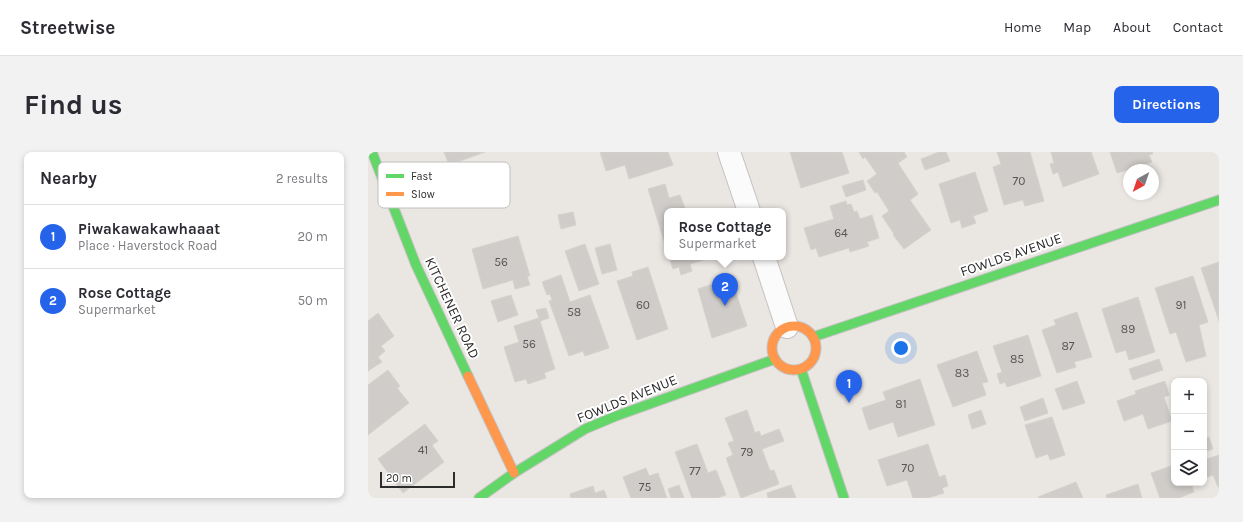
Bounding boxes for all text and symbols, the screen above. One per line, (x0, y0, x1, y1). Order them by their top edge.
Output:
text: Streetwise (20, 17, 115, 39)
text: Home (1004, 19, 1041, 36)
text: Map (1063, 19, 1091, 36)
text: About (1113, 19, 1151, 36)
text: Contact (1173, 19, 1223, 36)
button: Directions (1114, 86, 1219, 123)
text: Find us (24, 88, 123, 121)
legend (378, 162, 510, 208)
north arrow (1123, 164, 1159, 200)
text: Nearby (40, 168, 97, 188)
text: Fast (411, 170, 432, 183)
text: 2 results (276, 171, 328, 186)
house number: 70 (1013, 174, 1025, 188)
text: Slow (411, 188, 435, 201)
popup (664, 208, 786, 260)
text: Rose Cottage (678, 218, 772, 236)
text: Piwakawakawhaaat (78, 220, 220, 238)
house number: 64 (834, 226, 848, 240)
text: 1 (51, 229, 55, 244)
text: 20 m (298, 229, 328, 244)
street label: FOWLDS AVENUE (958, 230, 1064, 280)
text: Supermarket (678, 236, 756, 251)
text: Place · Haverstock Road (78, 238, 218, 253)
street label: KITCHENER ROAD (421, 255, 483, 361)
house number: 56 (494, 255, 508, 269)
pin: 2 (712, 273, 738, 306)
text: Rose Cottage (78, 284, 171, 302)
text: 2 (49, 293, 57, 308)
text: 50 m (298, 293, 328, 308)
house number: 60 (636, 298, 650, 312)
house number: 91 (1176, 298, 1186, 312)
text: Supermarket (78, 302, 156, 317)
house number: 58 (567, 305, 581, 319)
house number: 89 (1121, 322, 1135, 336)
house number: 56 (522, 337, 536, 351)
your location (891, 338, 911, 358)
house number: 87 (1061, 339, 1075, 353)
house number: 85 (1010, 352, 1024, 366)
house number: 83 (955, 366, 969, 380)
pin: 1 (836, 370, 862, 403)
street label: FOWLDS AVENUE (574, 371, 680, 427)
map controls (1171, 378, 1207, 486)
button: + (1171, 378, 1207, 414)
house number: 81 (895, 397, 907, 411)
button: − (1171, 414, 1207, 450)
house number: 41 (418, 443, 428, 457)
house number: 79 (741, 445, 753, 459)
button: layers (1171, 450, 1207, 486)
house number: 70 (902, 461, 914, 475)
house number: 77 (689, 464, 701, 478)
scale bar (380, 470, 455, 489)
text: 20 m (386, 472, 412, 485)
house number: 75 (639, 480, 651, 494)

